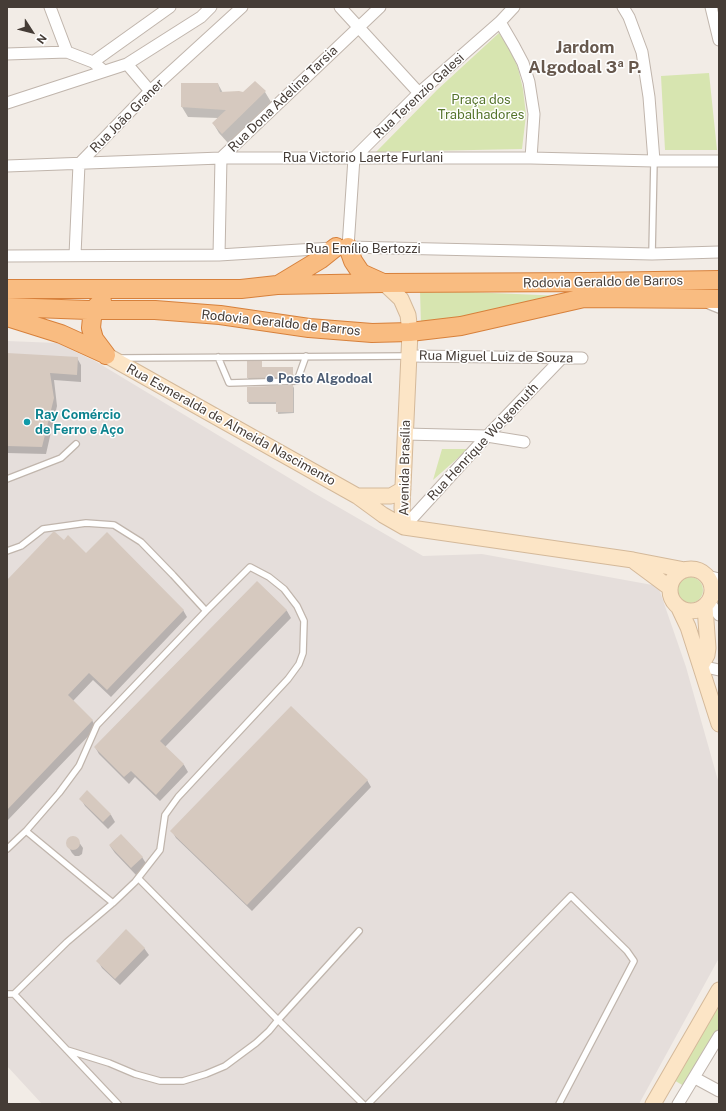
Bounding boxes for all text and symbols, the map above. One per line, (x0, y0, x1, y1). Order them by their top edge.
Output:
north arrow (12, 12, 52, 52)
text: N (34, 32, 49, 46)
district label: Jardom Algodoal 3ª P. (528, 38, 642, 78)
street label: Rua Dona Adelina Tarsia (225, 43, 341, 155)
street label: Rua Terenzio Galesi (371, 50, 467, 142)
street label: Rua João Graner (87, 76, 167, 156)
park label: Praça dos Trabalhadores (438, 92, 524, 123)
street label: Rua Victorio Laerte Furlani (283, 150, 443, 166)
street label: Rua Emílio Bertozzi (305, 241, 421, 257)
street label: Rodovia Geraldo de Barros (523, 273, 683, 291)
street label: Rodovia Geraldo de Barros (201, 307, 361, 339)
street label: Rua Miguel Luiz de Souza (419, 348, 573, 366)
street label: Rua Esmeralda de Almeida Nascimento (124, 361, 338, 489)
place label: Posto Algodoal (278, 371, 372, 387)
marker: Posto Algodoal (265, 374, 275, 384)
street label: Rua Henrique Wolgemuth (424, 380, 542, 504)
place label: Ray Comércio de Ferro e Aço (35, 407, 124, 438)
marker: Ray Comércio de Ferro e Aço (22, 417, 32, 427)
street label: Avenida Brasília (396, 420, 414, 516)

